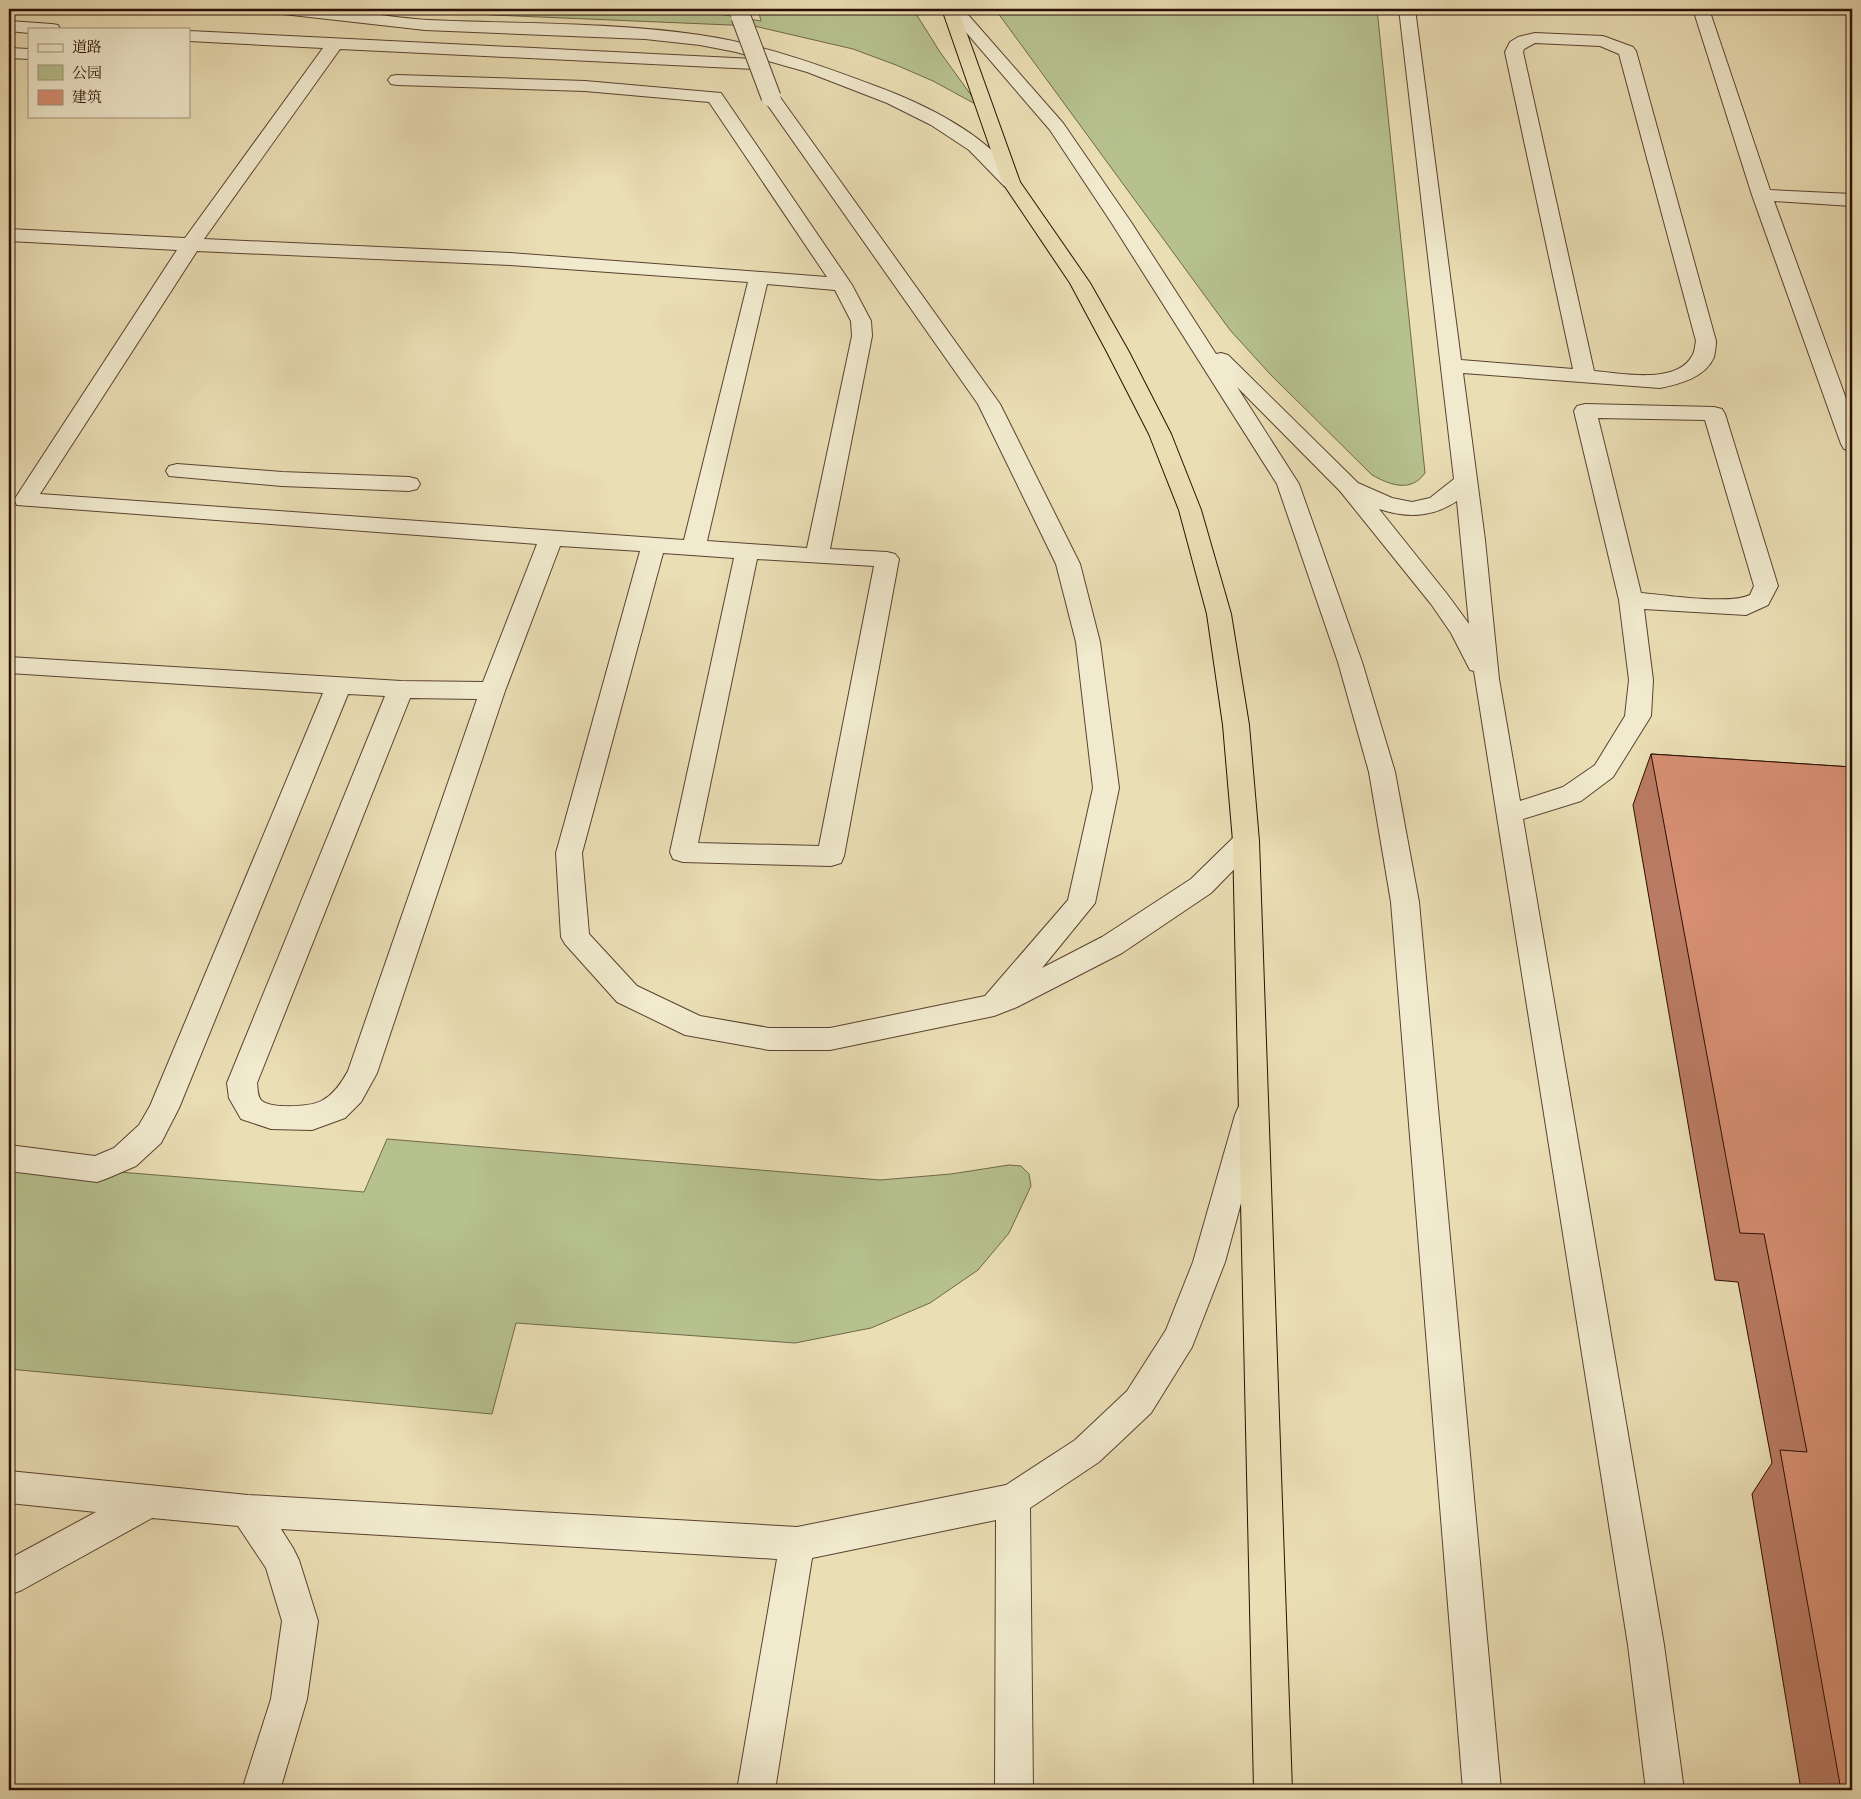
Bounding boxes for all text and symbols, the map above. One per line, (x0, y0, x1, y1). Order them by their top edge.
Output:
legend (28, 28, 190, 118)
text: 道路 (72, 36, 102, 57)
text: 公园 (72, 62, 102, 83)
text: 建筑 (72, 86, 102, 107)

